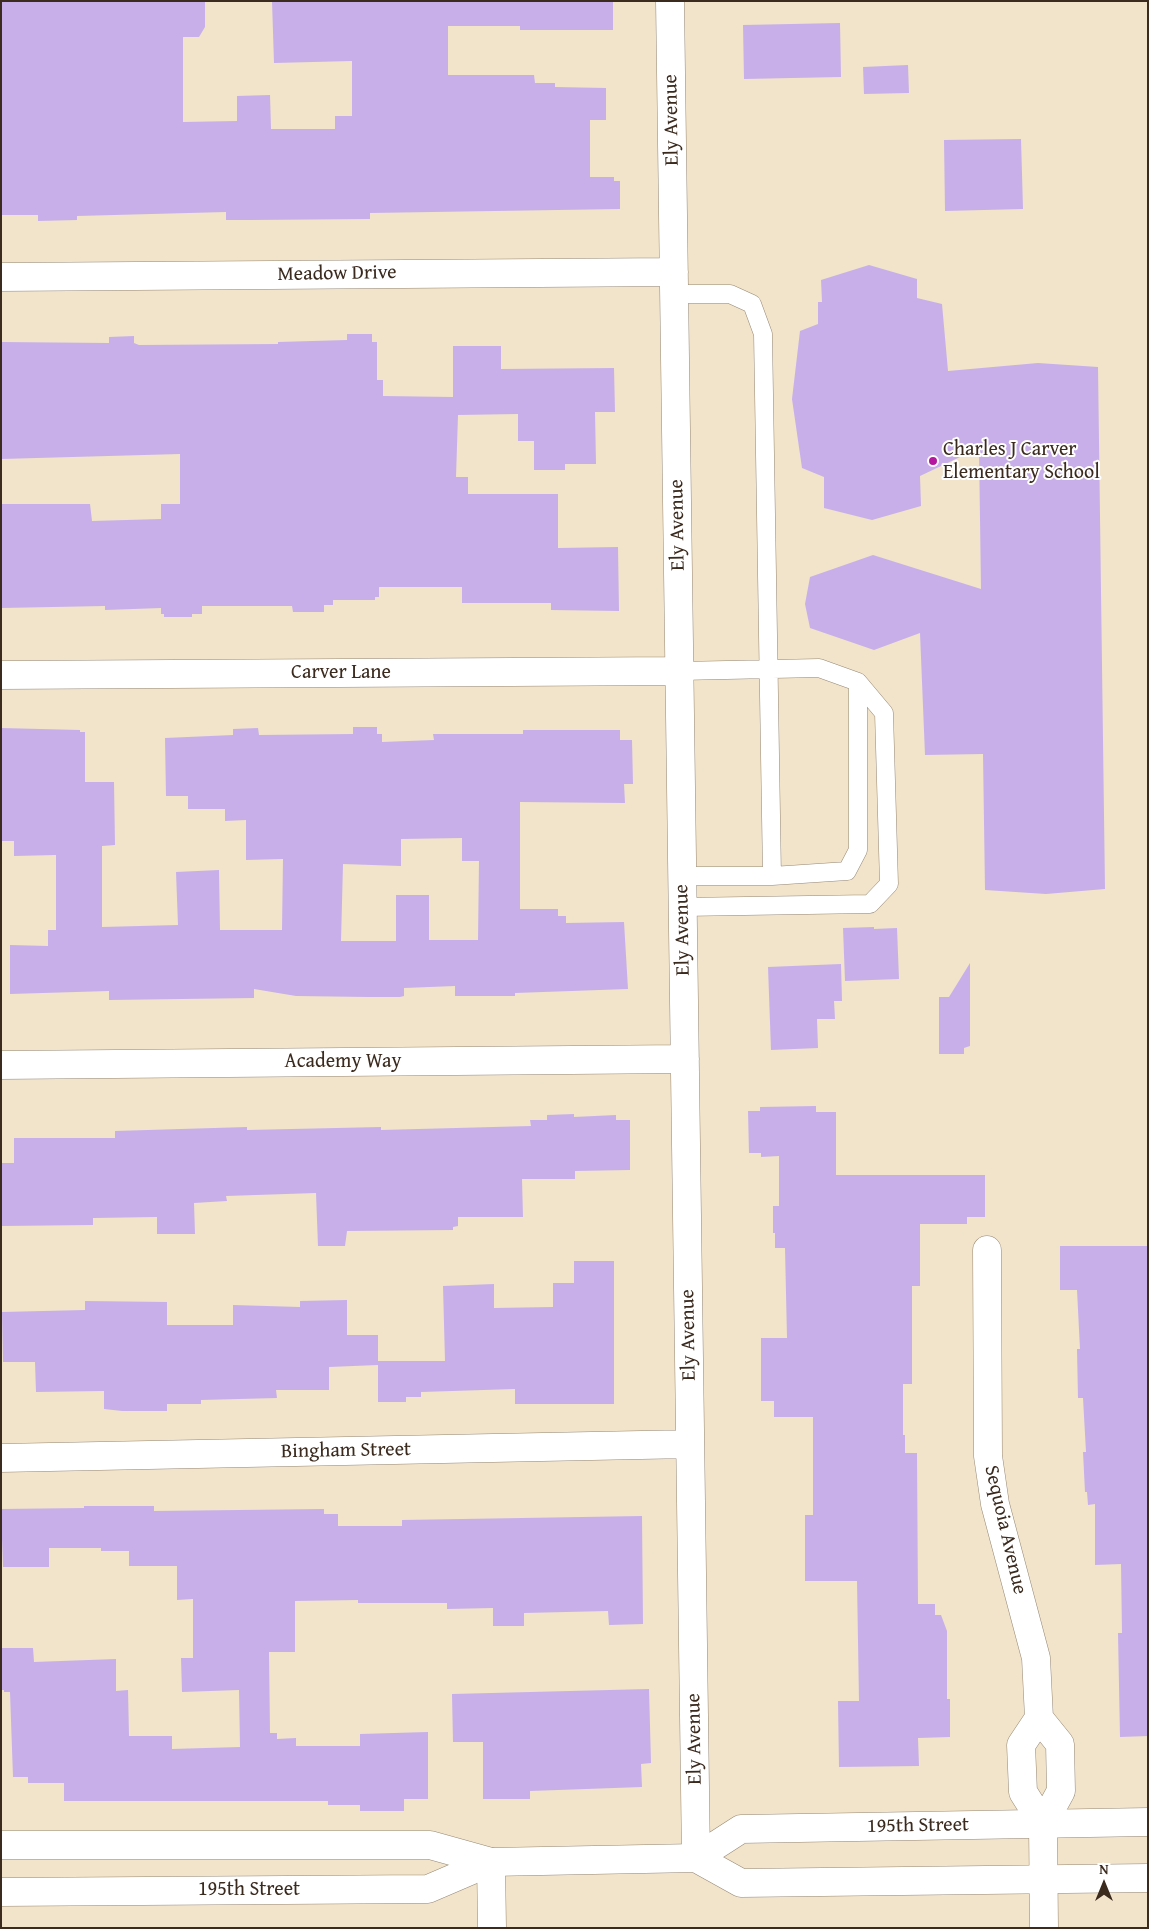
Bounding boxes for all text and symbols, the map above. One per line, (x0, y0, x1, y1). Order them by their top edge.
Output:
street label: Ely Avenue (659, 74, 685, 166)
street label: Meadow Drive (277, 261, 397, 287)
place label: Charles J Carver Elementary School (943, 438, 1100, 485)
marker: Charles J Carver Elementary School (927, 455, 939, 467)
street label: Ely Avenue (665, 479, 691, 571)
street label: Carver Lane (291, 661, 391, 685)
street label: Ely Avenue (670, 884, 696, 976)
street label: Academy Way (285, 1050, 401, 1074)
street label: Ely Avenue (676, 1289, 702, 1381)
street label: Bingham Street (281, 1438, 411, 1464)
street label: Sequoia Avenue (979, 1463, 1031, 1597)
street label: Ely Avenue (682, 1693, 708, 1785)
street label: 195th Street (867, 1813, 969, 1839)
north arrow (1079, 1859, 1129, 1909)
text: N (1099, 1859, 1109, 1879)
street label: 195th Street (198, 1878, 300, 1902)

